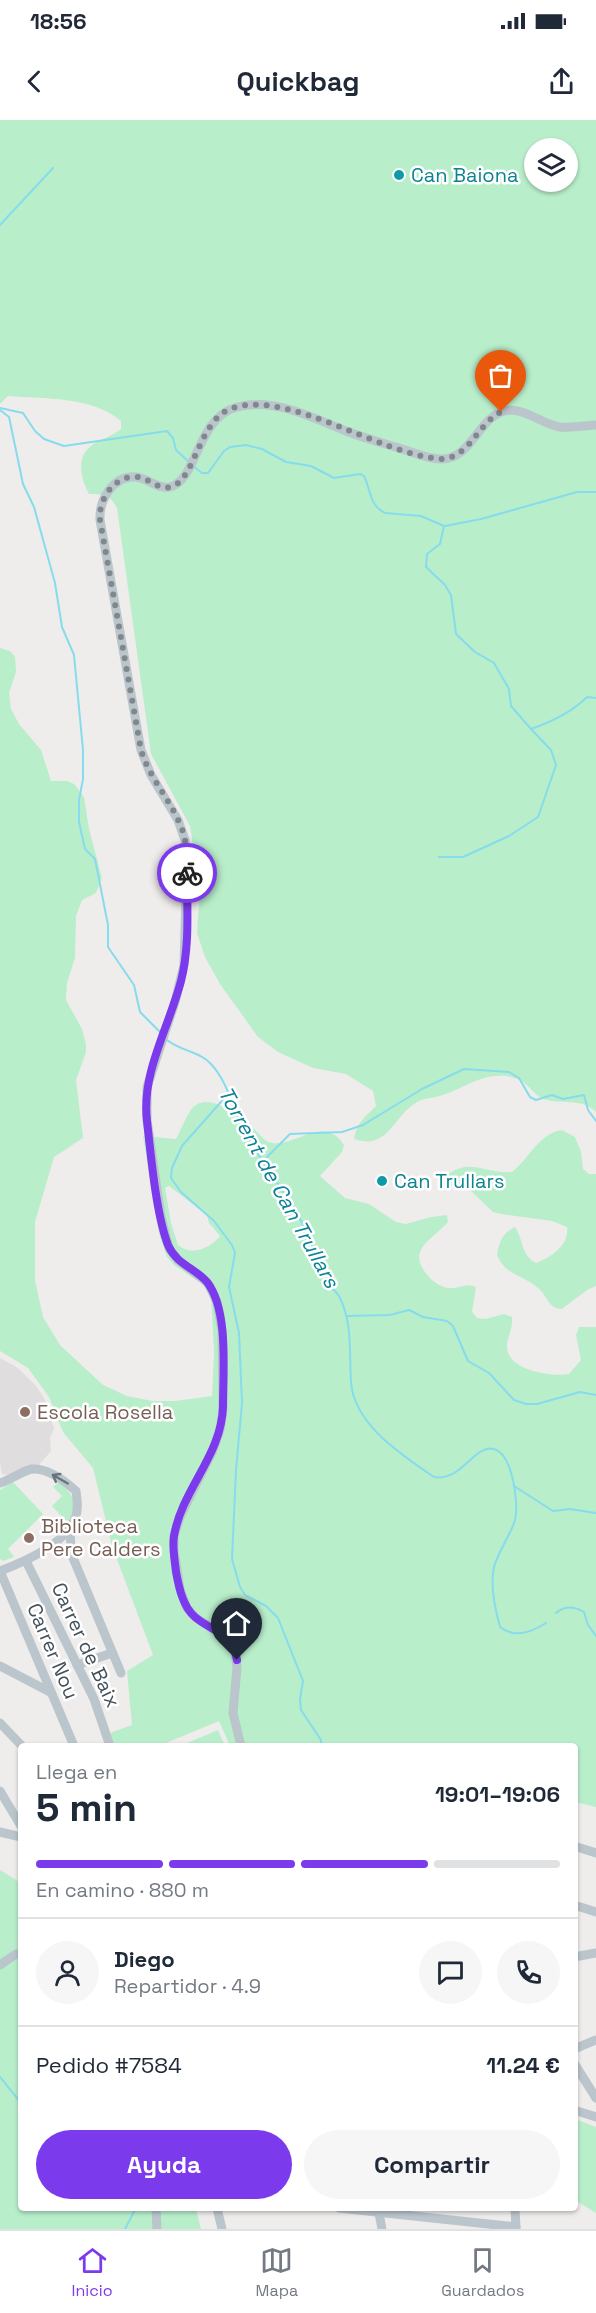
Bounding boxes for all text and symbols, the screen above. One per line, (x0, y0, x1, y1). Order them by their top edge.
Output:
text: 18:56 (30, 7, 87, 35)
text: Quickbag (237, 64, 359, 99)
icon: back (18, 65, 51, 98)
icon: share (545, 65, 578, 98)
map controls (524, 138, 578, 192)
button: layers (524, 138, 578, 192)
place label: Can Baiona (411, 162, 518, 188)
marker: Can Baiona (392, 168, 406, 182)
pin (475, 350, 526, 412)
icon: bag (484, 359, 517, 392)
courier (157, 843, 217, 903)
icon: bike (171, 857, 204, 890)
water label: Torrent de Can Trullars (212, 1082, 346, 1293)
place label: Can Trullars (394, 1168, 504, 1194)
marker: Can Trullars (375, 1174, 389, 1188)
place label: Escola Rosella (37, 1399, 173, 1425)
marker: Escola Rosella (18, 1405, 32, 1419)
one-way arrow (52, 1473, 69, 1485)
place label: Biblioteca Pere Calders (41, 1513, 161, 1562)
marker: Biblioteca Pere Calders (22, 1531, 36, 1545)
street label: Carrer de Baix (46, 1578, 126, 1712)
pin (211, 1598, 262, 1660)
street label: Carrer Nou (21, 1599, 85, 1703)
icon: home (220, 1607, 253, 1640)
text: Llega en (36, 1759, 117, 1785)
text: 19:01–19:06 (435, 1780, 560, 1808)
text: 5 min (36, 1783, 137, 1832)
text: En camino · 880 m (36, 1877, 209, 1903)
button: person (36, 1941, 99, 2004)
button: chat (419, 1941, 482, 2004)
button: phone (497, 1941, 560, 2004)
text: Diego (114, 1945, 175, 1973)
text: Repartidor · 4.9 (114, 1973, 261, 1999)
text: Pedido #7584 (36, 2051, 182, 2079)
text: 11.24 € (486, 2051, 560, 2079)
button: Ayuda (36, 2130, 292, 2199)
button: Compartir (304, 2130, 560, 2199)
tab: Inicio (72, 2244, 113, 2301)
tab: Mapa (256, 2244, 298, 2301)
tab: Guardados (441, 2244, 524, 2301)

